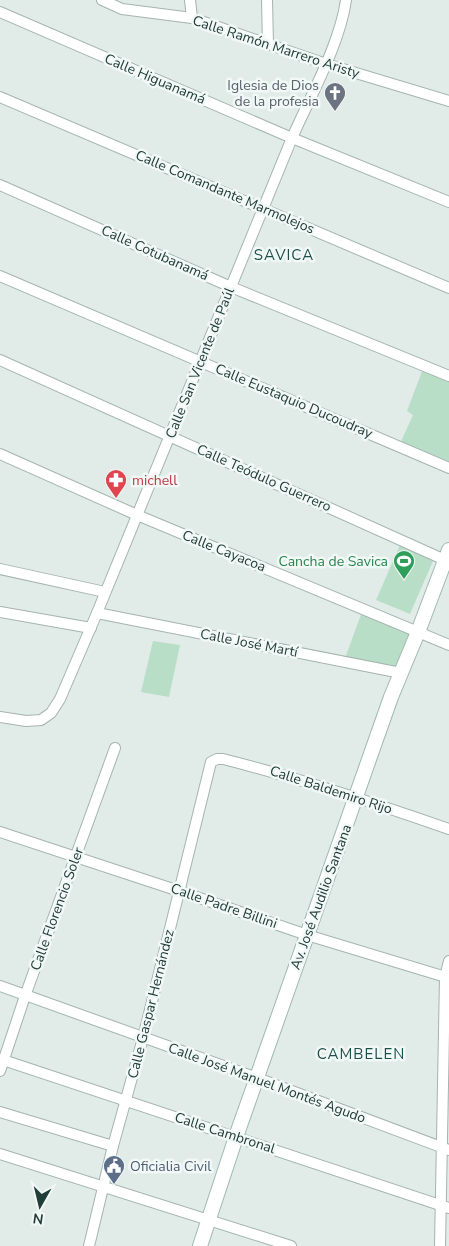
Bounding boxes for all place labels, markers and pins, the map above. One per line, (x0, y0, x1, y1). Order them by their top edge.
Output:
place label: Iglesia de Dios de la profesia (227, 76, 319, 111)
church icon: Iglesia de Dios de la profesia (323, 81, 347, 112)
pharmacy icon: michell (104, 468, 128, 499)
place label: michell (132, 471, 178, 490)
sports icon: Cancha de Savica (392, 549, 416, 580)
place label: Cancha de Savica (279, 552, 388, 571)
public building icon: Oficialia Civil (102, 1154, 126, 1185)
place label: Oficialia Civil (130, 1157, 212, 1176)

